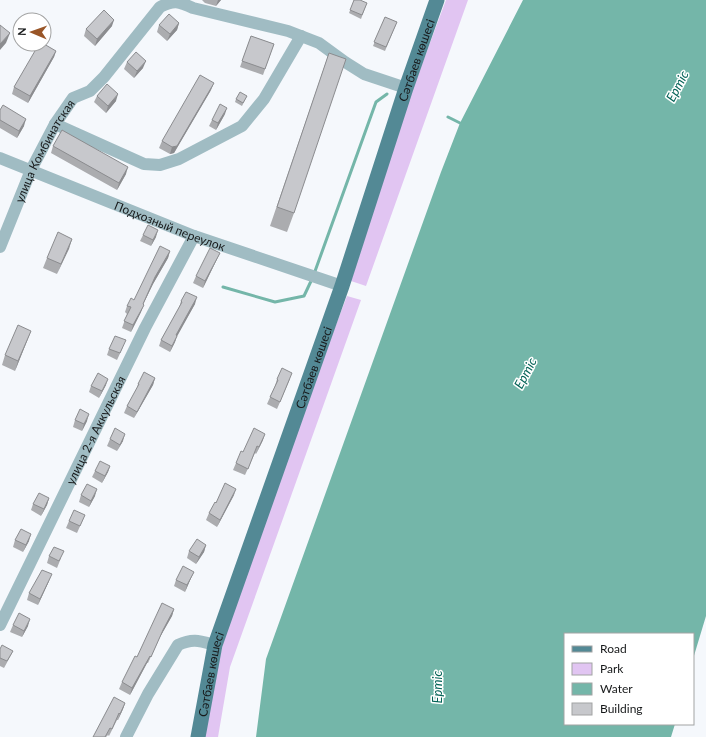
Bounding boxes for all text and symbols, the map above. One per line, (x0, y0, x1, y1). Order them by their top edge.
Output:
north arrow (12, 12, 52, 52)
street label: Сәтбаев көшесі (395, 17, 437, 103)
text: N (15, 27, 28, 36)
water label: Ертіс (662, 68, 692, 104)
street label: улица Комбинатская (11, 96, 77, 205)
street label: Подхозный переулок (112, 197, 228, 254)
street label: Сәтбаев көшесі (292, 324, 335, 411)
water label: Ертіс (510, 355, 540, 391)
street label: улица 2-я Аккульская (62, 373, 128, 487)
street label: Сәтбаев көшесі (194, 630, 227, 718)
legend (564, 633, 694, 725)
text: Road (600, 641, 627, 656)
text: Park (600, 661, 624, 676)
water label: Ертіс (429, 671, 445, 703)
text: Water (600, 681, 633, 696)
text: Building (600, 701, 643, 716)

